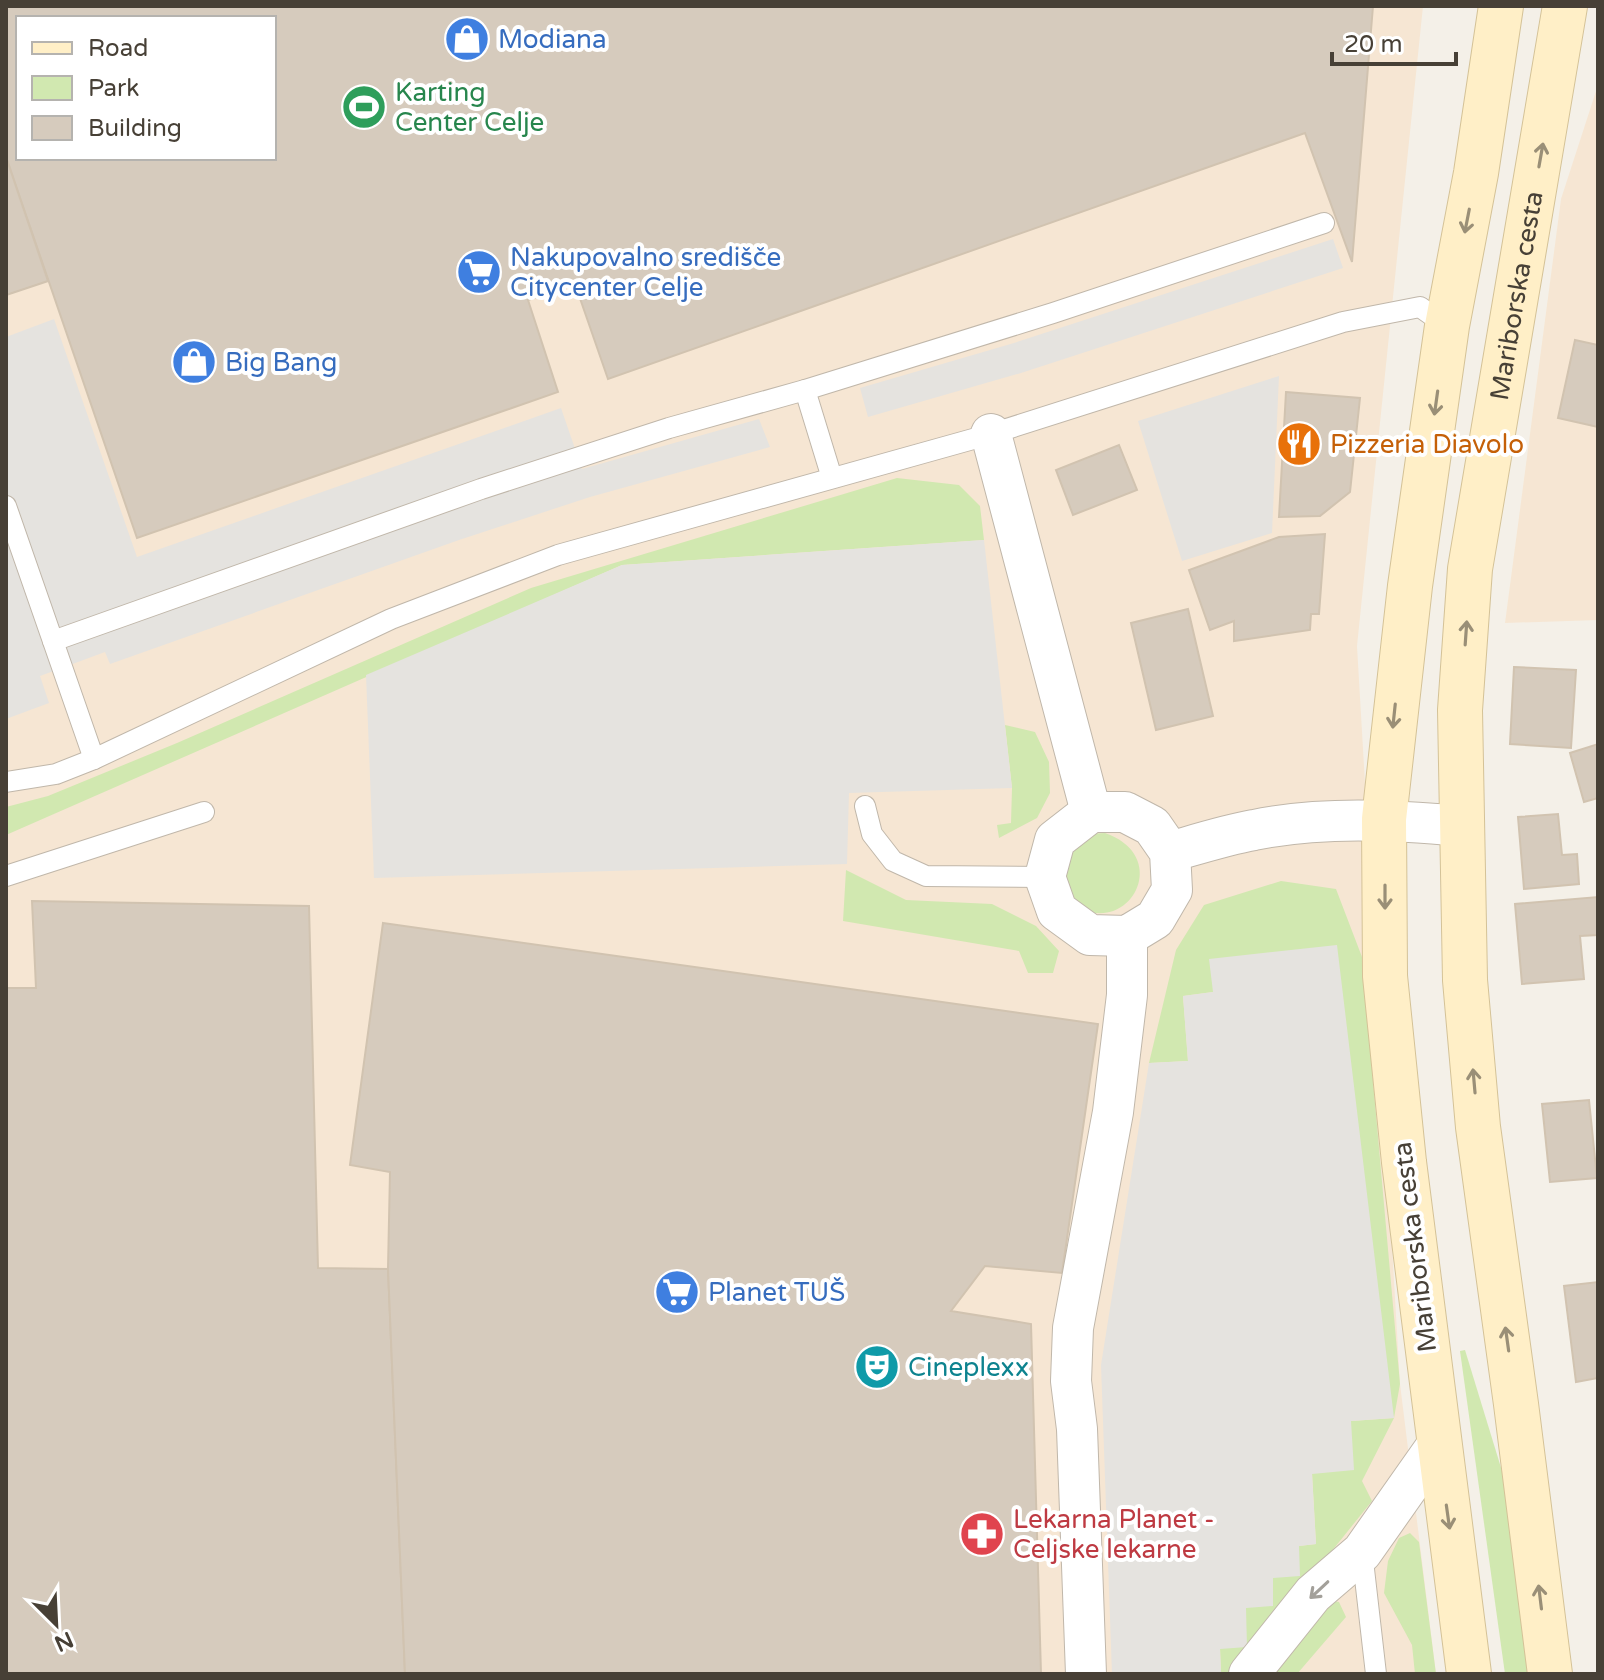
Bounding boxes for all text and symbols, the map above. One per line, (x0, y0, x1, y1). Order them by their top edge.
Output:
shop icon: Modiana (443, 15, 491, 63)
legend (16, 16, 276, 160)
scale bar (1332, 16, 1456, 66)
place label: Modiana (498, 24, 607, 55)
text: 20 m (1344, 30, 1402, 59)
text: Road (88, 34, 148, 63)
text: Park (88, 74, 139, 103)
place label: Karting Center Celje (395, 77, 544, 138)
sports icon: Karting Center Celje (340, 83, 388, 131)
text: Building (88, 114, 182, 143)
one-way arrow (1534, 142, 1549, 168)
street label: Mariborska cesta (1483, 189, 1549, 402)
one-way arrow (1459, 208, 1474, 234)
place label: Nakupovalno središče Citycenter Celje (510, 242, 781, 303)
supermarket icon: Nakupovalno središče Citycenter Celje (455, 248, 503, 296)
shop icon: Big Bang (170, 338, 218, 386)
place label: Big Bang (225, 347, 337, 378)
one-way arrow (1428, 390, 1443, 415)
restaurant icon: Pizzeria Diavolo (1275, 420, 1323, 468)
place label: Pizzeria Diavolo (1330, 429, 1524, 460)
one-way arrow (1459, 620, 1474, 646)
one-way arrow (1387, 702, 1402, 729)
one-way arrow (1377, 883, 1393, 910)
one-way arrow (1466, 1068, 1481, 1095)
street label: Mariborska cesta (1387, 1140, 1443, 1354)
supermarket icon: Planet TUŠ (653, 1268, 701, 1316)
place label: Planet TUŠ (708, 1277, 845, 1308)
one-way arrow (1499, 1327, 1514, 1352)
theatre icon: Cineplexx (853, 1343, 901, 1391)
place label: Cineplexx (908, 1352, 1029, 1383)
place label: Lekarna Planet - Celjske lekarne (1013, 1504, 1215, 1565)
one-way arrow (1441, 1504, 1456, 1529)
pharmacy icon: Lekarna Planet - Celjske lekarne (958, 1510, 1006, 1558)
one-way arrow (1309, 1580, 1329, 1599)
north arrow (16, 1584, 96, 1664)
one-way arrow (1532, 1584, 1547, 1610)
text: N (50, 1626, 77, 1657)

